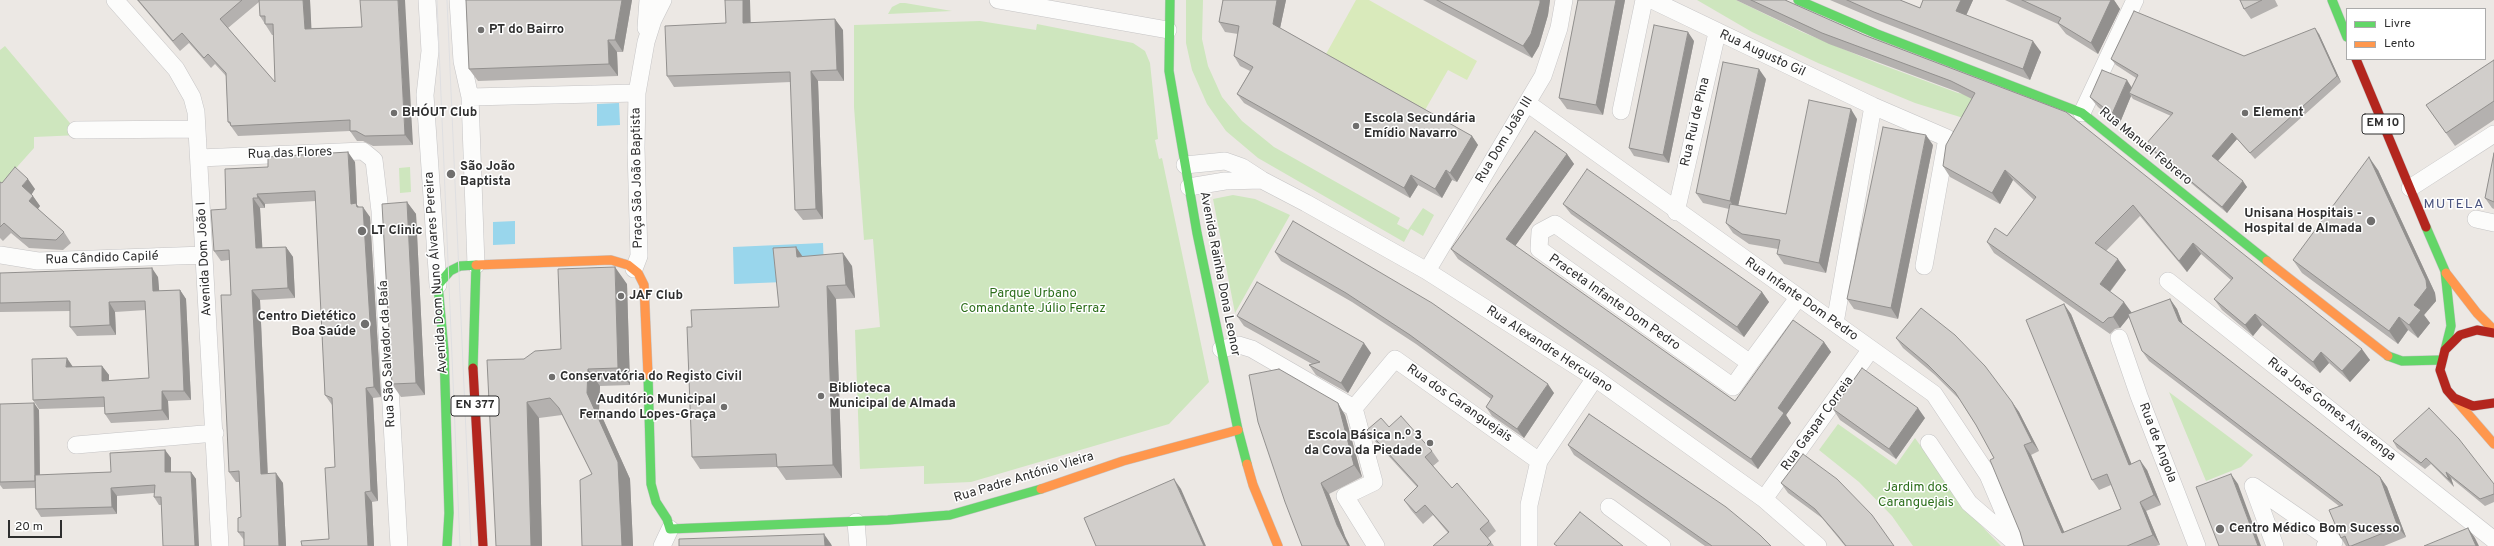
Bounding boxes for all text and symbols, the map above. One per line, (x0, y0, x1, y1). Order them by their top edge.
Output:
legend (2346, 8, 2486, 60)
text: Livre (2384, 16, 2411, 32)
place label: PT do Bairro (489, 22, 564, 38)
marker: PT do Bairro (476, 25, 486, 35)
street label: Rua Augusto Gil (1717, 27, 1807, 81)
text: Lento (2384, 36, 2415, 52)
street label: Rua Rui de Pina (1678, 76, 1714, 168)
street label: Rua Dom João III (1473, 94, 1537, 186)
place label: BHÓUT Club (402, 105, 477, 121)
street label: Rua Manuel Febrero (2095, 105, 2195, 189)
place label: Element (2253, 105, 2304, 121)
street label: Praça São João Baptista (629, 107, 647, 249)
marker: BHÓUT Club (389, 108, 399, 118)
marker: Element (2240, 108, 2250, 118)
place label: Escola Secundária Emídio Navarro (1364, 111, 1475, 142)
road number: EM 10 (2362, 114, 2404, 134)
marker: Escola Secundária Emídio Navarro (1351, 121, 1361, 131)
street label: Rua das Flores (247, 145, 333, 163)
place label: São João Baptista (460, 159, 515, 190)
marker: São João Baptista (445, 168, 457, 180)
street label: Avenida Dom Nuno Álvares Pereira (422, 171, 452, 375)
street label: Avenida Rainha Dona Leonor (1195, 190, 1243, 358)
district label: MUTELA (2424, 197, 2484, 213)
street label: Avenida Dom João I (194, 201, 216, 317)
place label: Unisana Hospitais - Hospital de Almada (2244, 206, 2362, 237)
marker: Unisana Hospitais - Hospital de Almada (2365, 215, 2377, 227)
place label: LT Clinic (371, 223, 423, 239)
marker: LT Clinic (356, 225, 368, 237)
street label: Rua Cândido Capilé (45, 249, 159, 269)
street label: Praceta Infante Dom Pedro (1545, 252, 1683, 354)
street label: Rua Infante Dom Pedro (1741, 255, 1861, 345)
street label: Rua São Salvador da Baía (376, 280, 400, 428)
park label: Parque Urbano Comandante Júlio Ferraz (960, 286, 1106, 317)
place label: JAF Club (629, 288, 683, 304)
marker: JAF Club (616, 291, 626, 301)
street label: Rua Alexandre Herculano (1483, 303, 1615, 397)
place label: Centro Dietético Boa Saúde (257, 309, 356, 340)
marker: Centro Dietético Boa Saúde (359, 318, 371, 330)
street label: Rua José Gomes Alvarenga (2264, 355, 2398, 465)
street label: Rua dos Caranguejais (1403, 362, 1515, 446)
place label: Conservatória do Registo Civil (560, 369, 742, 385)
marker: Conservatória do Registo Civil (547, 372, 557, 382)
street label: Rua Gaspar Correia (1779, 374, 1857, 474)
place label: Biblioteca Municipal de Almada (829, 381, 956, 412)
marker: Biblioteca Municipal de Almada (816, 391, 826, 401)
place label: Auditório Municipal Fernando Lopes-Graça (579, 392, 716, 423)
road number: EN 377 (451, 396, 499, 416)
street label: Rua de Angola (2135, 401, 2179, 485)
marker: Auditório Municipal Fernando Lopes-Graça (719, 402, 729, 412)
place label: Escola Básica n.º 3 da Cova da Piedade (1304, 428, 1422, 459)
marker: Escola Básica n.º 3 da Cova da Piedade (1425, 438, 1435, 448)
street label: Rua Padre António Vieira (952, 449, 1096, 507)
park label: Jardim dos Caranguejais (1878, 480, 1954, 511)
scale bar (10, 512, 64, 538)
text: 20 m (15, 519, 43, 535)
place label: Centro Médico Bom Sucesso (2229, 521, 2400, 537)
marker: Centro Médico Bom Sucesso (2214, 523, 2226, 535)

